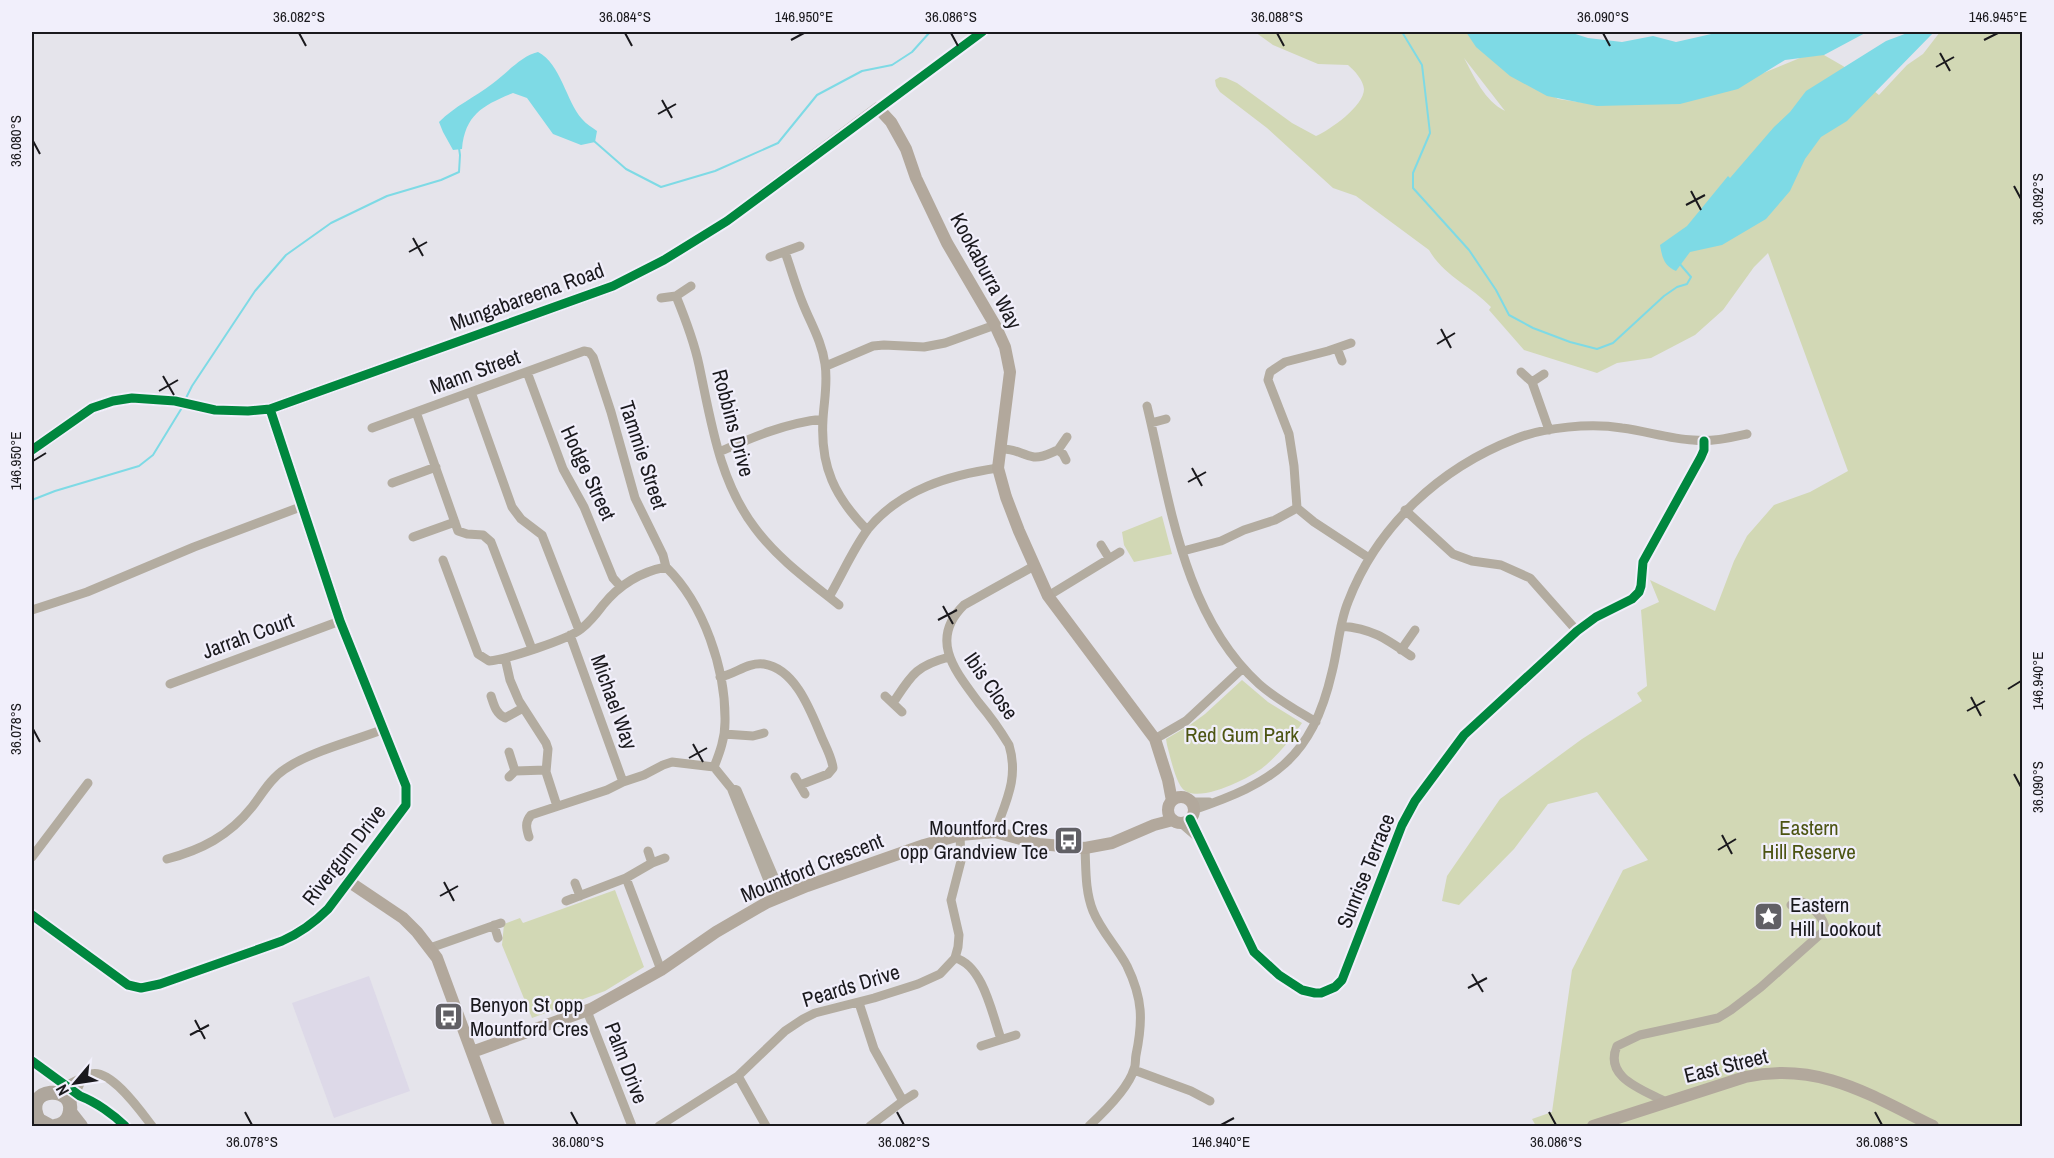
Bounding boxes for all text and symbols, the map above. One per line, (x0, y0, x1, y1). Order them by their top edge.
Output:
text: 36.082°S (273, 6, 325, 27)
text: 36.084°S (599, 6, 651, 27)
text: 146.950°E (775, 6, 833, 27)
text: 36.086°S (925, 6, 977, 27)
text: 36.088°S (1251, 6, 1303, 27)
text: 36.090°S (1577, 6, 1629, 27)
text: 146.945°E (1969, 6, 2027, 27)
text: 36.080°S (5, 115, 26, 167)
text: 36.092°S (2027, 173, 2048, 225)
street label: Kookaburra Way (944, 208, 1029, 334)
street label: Mungabareena Road (446, 255, 608, 338)
street label: Mann Street (426, 342, 524, 401)
street label: Robbins Drive (705, 366, 762, 480)
street label: Tammie Street (612, 397, 675, 513)
street label: Hodge Street (554, 421, 623, 525)
text: 146.950°E (5, 432, 26, 490)
street label: Jarrah Court (198, 605, 298, 666)
street label: Ibis Close (958, 646, 1025, 725)
street label: Michael Way (584, 650, 645, 754)
text: 146.940°E (2027, 652, 2048, 710)
text: 36.078°S (5, 703, 26, 755)
park label: Red Gum Park (1185, 720, 1299, 749)
text: 36.090°S (2027, 761, 2048, 813)
street label: Rivergum Drive (295, 798, 392, 911)
street label: Sunrise Terrace (1329, 809, 1402, 932)
place label: Mountford Cres opp Grandview Tce (900, 813, 1048, 866)
park label: Eastern Hill Reserve (1762, 813, 1856, 866)
bus stop icon: Mountford Cres opp Grandview Tce (1053, 824, 1085, 856)
street label: Mountford Crescent (736, 826, 888, 909)
place label: Eastern Hill Lookout (1790, 890, 1881, 943)
place icon: Eastern Hill Lookout (1753, 901, 1785, 933)
street label: Peards Drive (799, 957, 903, 1014)
place label: Benyon St opp Mountford Cres (470, 990, 589, 1043)
bus stop icon: Benyon St opp Mountford Cres (433, 1001, 465, 1033)
street label: Palm Drive (598, 1018, 655, 1108)
street label: East Street (1681, 1041, 1771, 1090)
north arrow (45, 1053, 105, 1113)
text: N (50, 1081, 74, 1100)
text: 36.078°S (226, 1131, 278, 1152)
text: 36.080°S (552, 1131, 604, 1152)
text: 36.082°S (878, 1131, 930, 1152)
text: 146.940°E (1192, 1131, 1250, 1152)
text: 36.086°S (1530, 1131, 1582, 1152)
text: 36.088°S (1856, 1131, 1908, 1152)

